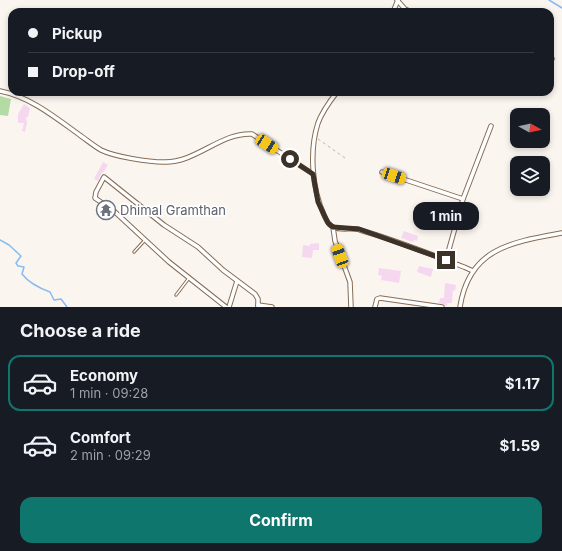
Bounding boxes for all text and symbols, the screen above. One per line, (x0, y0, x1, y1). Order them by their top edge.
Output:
text: Pickup (52, 24, 102, 43)
text: Drop-off (52, 62, 115, 81)
north arrow (510, 108, 550, 148)
map controls (510, 108, 550, 196)
car (254, 132, 280, 156)
route start (281, 150, 299, 168)
button: layers (510, 156, 550, 196)
car (381, 167, 407, 185)
temple icon: Dhimal Gramthan (95, 199, 117, 221)
place label: Dhimal Gramthan (120, 202, 226, 218)
callout: 1 min (413, 202, 479, 230)
text: 1 min (430, 208, 462, 224)
car (330, 243, 350, 269)
route end (437, 251, 455, 269)
text: Choose a ride (20, 320, 141, 341)
icon: car (22, 365, 58, 401)
text: Economy (70, 366, 138, 385)
text: $1.17 (505, 374, 540, 393)
text: 1 min · 09:28 (70, 385, 148, 401)
icon: car (22, 427, 58, 463)
text: Comfort (70, 428, 131, 447)
text: $1.59 (499, 436, 540, 455)
text: 2 min · 09:29 (70, 447, 151, 463)
button: Confirm (20, 497, 542, 543)

